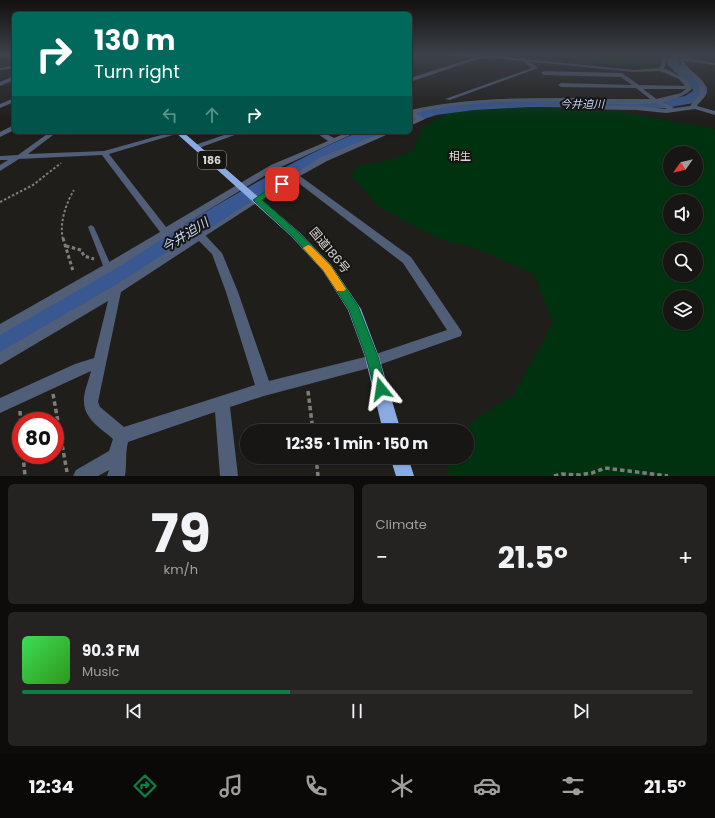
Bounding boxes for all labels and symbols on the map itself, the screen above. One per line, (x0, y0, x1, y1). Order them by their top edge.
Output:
water label: 今井迫川 (560, 96, 605, 112)
north arrow (663, 146, 703, 186)
district label: 相生 (449, 148, 471, 164)
road number: 186 (198, 151, 226, 169)
pin (265, 167, 299, 201)
water label: 今井迫川 (158, 212, 214, 257)
street label: 国道186号 (306, 223, 354, 277)
position arrow (360, 368, 402, 410)
speed limit sign: 80 (12, 412, 64, 464)

